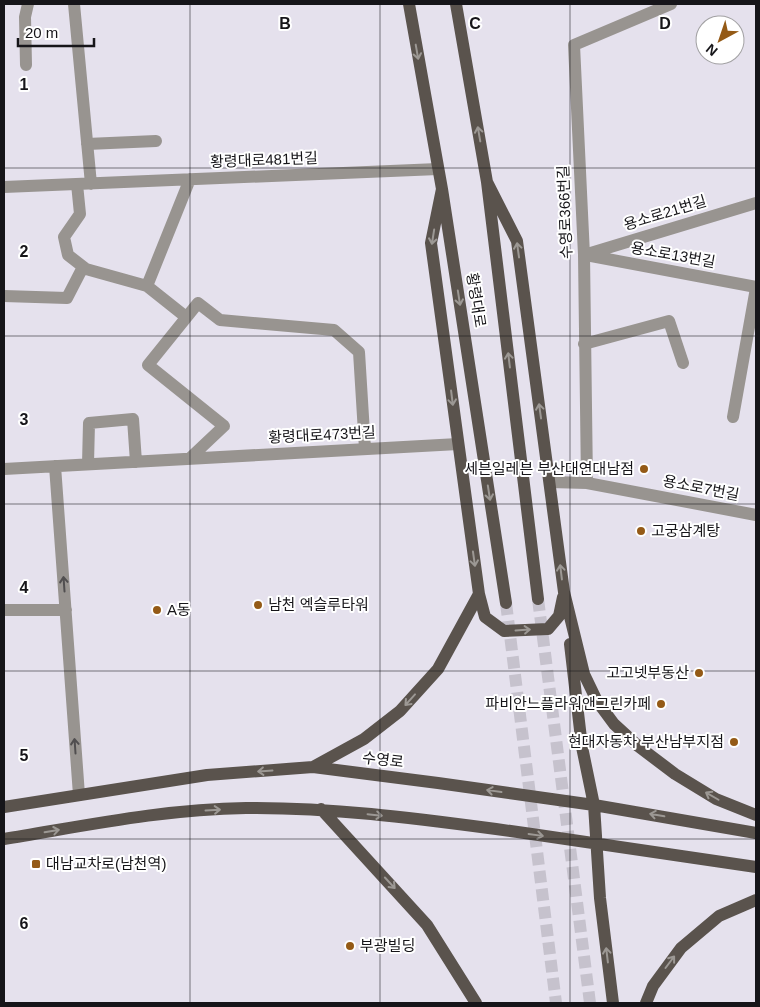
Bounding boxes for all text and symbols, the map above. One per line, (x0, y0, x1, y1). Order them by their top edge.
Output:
scale bar (18, 15, 94, 47)
text: B (279, 15, 291, 32)
text: C (469, 15, 481, 32)
text: D (659, 15, 671, 32)
north arrow (695, 15, 745, 65)
text: 20 m (25, 24, 58, 41)
text: N (703, 41, 721, 59)
one-way arrow (413, 43, 423, 59)
text: 1 (20, 76, 29, 93)
one-way arrow (473, 126, 483, 142)
street label: 황령대로481번길 (210, 149, 318, 170)
street label: 수영로366번길 (554, 165, 575, 259)
street label: 용소로21번길 (621, 192, 708, 233)
one-way arrow (428, 229, 438, 245)
street label: 용소로13번길 (629, 239, 717, 270)
one-way arrow (513, 242, 523, 258)
text: 2 (20, 243, 29, 260)
street label: 황령대로 (464, 271, 489, 329)
one-way arrow (455, 290, 465, 306)
one-way arrow (504, 352, 514, 368)
one-way arrow (447, 390, 457, 406)
one-way arrow (535, 403, 545, 419)
text: 3 (20, 411, 29, 428)
street label: 황령대로473번길 (268, 423, 376, 446)
place label: 세븐일레븐 부산대연대남점 (464, 460, 634, 477)
marker: 세븐일레븐 부산대연대남점 (638, 463, 650, 475)
street label: 용소로7번길 (662, 472, 741, 503)
one-way arrow (485, 485, 495, 501)
place label: 고궁삼계탕 (651, 522, 720, 539)
marker: 고궁삼계탕 (635, 525, 647, 537)
one-way arrow (469, 551, 479, 567)
one-way arrow (556, 564, 566, 580)
one-way arrow (59, 576, 68, 592)
text: 4 (20, 579, 29, 596)
place label: 남천 엑슬루타워 (268, 596, 369, 613)
marker: 남천 엑슬루타워 (252, 599, 264, 611)
place label: A동 (167, 601, 191, 618)
marker: A동 (151, 604, 163, 616)
one-way arrow (515, 626, 531, 635)
place label: 고고넷부동산 (606, 664, 689, 681)
marker: 고고넷부동산 (693, 667, 705, 679)
one-way arrow (404, 694, 416, 707)
place label: 파비안느플라워앤그린카페 (485, 695, 651, 712)
marker: 파비안느플라워앤그린카페 (655, 698, 667, 710)
place label: 현대자동차 부산남부지점 (568, 733, 724, 750)
marker: 현대자동차 부산남부지점 (728, 736, 740, 748)
one-way arrow (71, 738, 80, 754)
text: 5 (20, 747, 29, 764)
street label: 수영로 (361, 749, 405, 770)
one-way arrow (257, 766, 273, 776)
one-way arrow (486, 785, 502, 795)
one-way arrow (705, 791, 719, 801)
one-way arrow (205, 805, 221, 814)
one-way arrow (649, 809, 665, 819)
one-way arrow (367, 810, 383, 820)
one-way arrow (44, 825, 60, 835)
one-way arrow (528, 830, 544, 840)
place label: 대남교차로(남천역) (46, 855, 166, 872)
marker: 대남교차로(남천역) (30, 858, 42, 870)
one-way arrow (384, 877, 396, 890)
text: 6 (20, 915, 29, 932)
place label: 부광빌딩 (360, 937, 415, 954)
marker: 부광빌딩 (344, 940, 356, 952)
one-way arrow (602, 947, 612, 963)
one-way arrow (665, 956, 676, 969)

